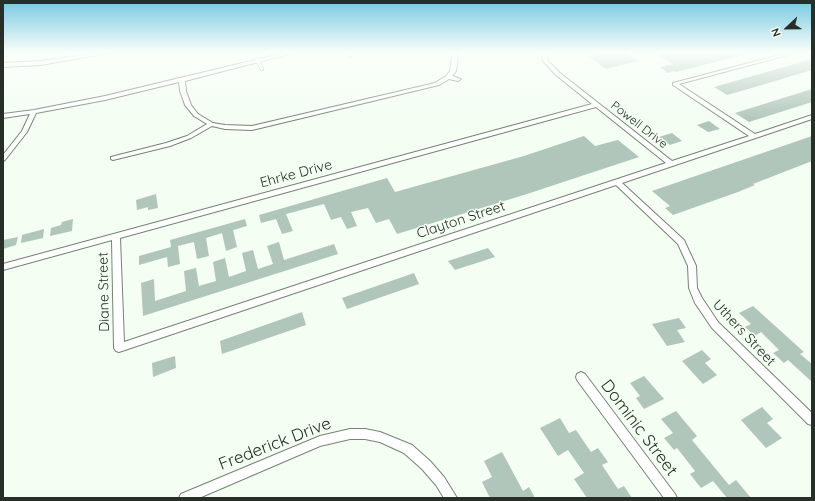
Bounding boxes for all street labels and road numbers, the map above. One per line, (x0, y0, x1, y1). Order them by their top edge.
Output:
street label: Powell Drive (608, 98, 670, 152)
street label: Ehrke Drive (258, 156, 334, 192)
street label: Clayton Street (415, 198, 507, 242)
street label: Diane Street (95, 252, 113, 332)
street label: Uthers Street (709, 296, 779, 370)
street label: Dominic Street (596, 376, 682, 480)
street label: Frederick Drive (216, 413, 334, 475)

